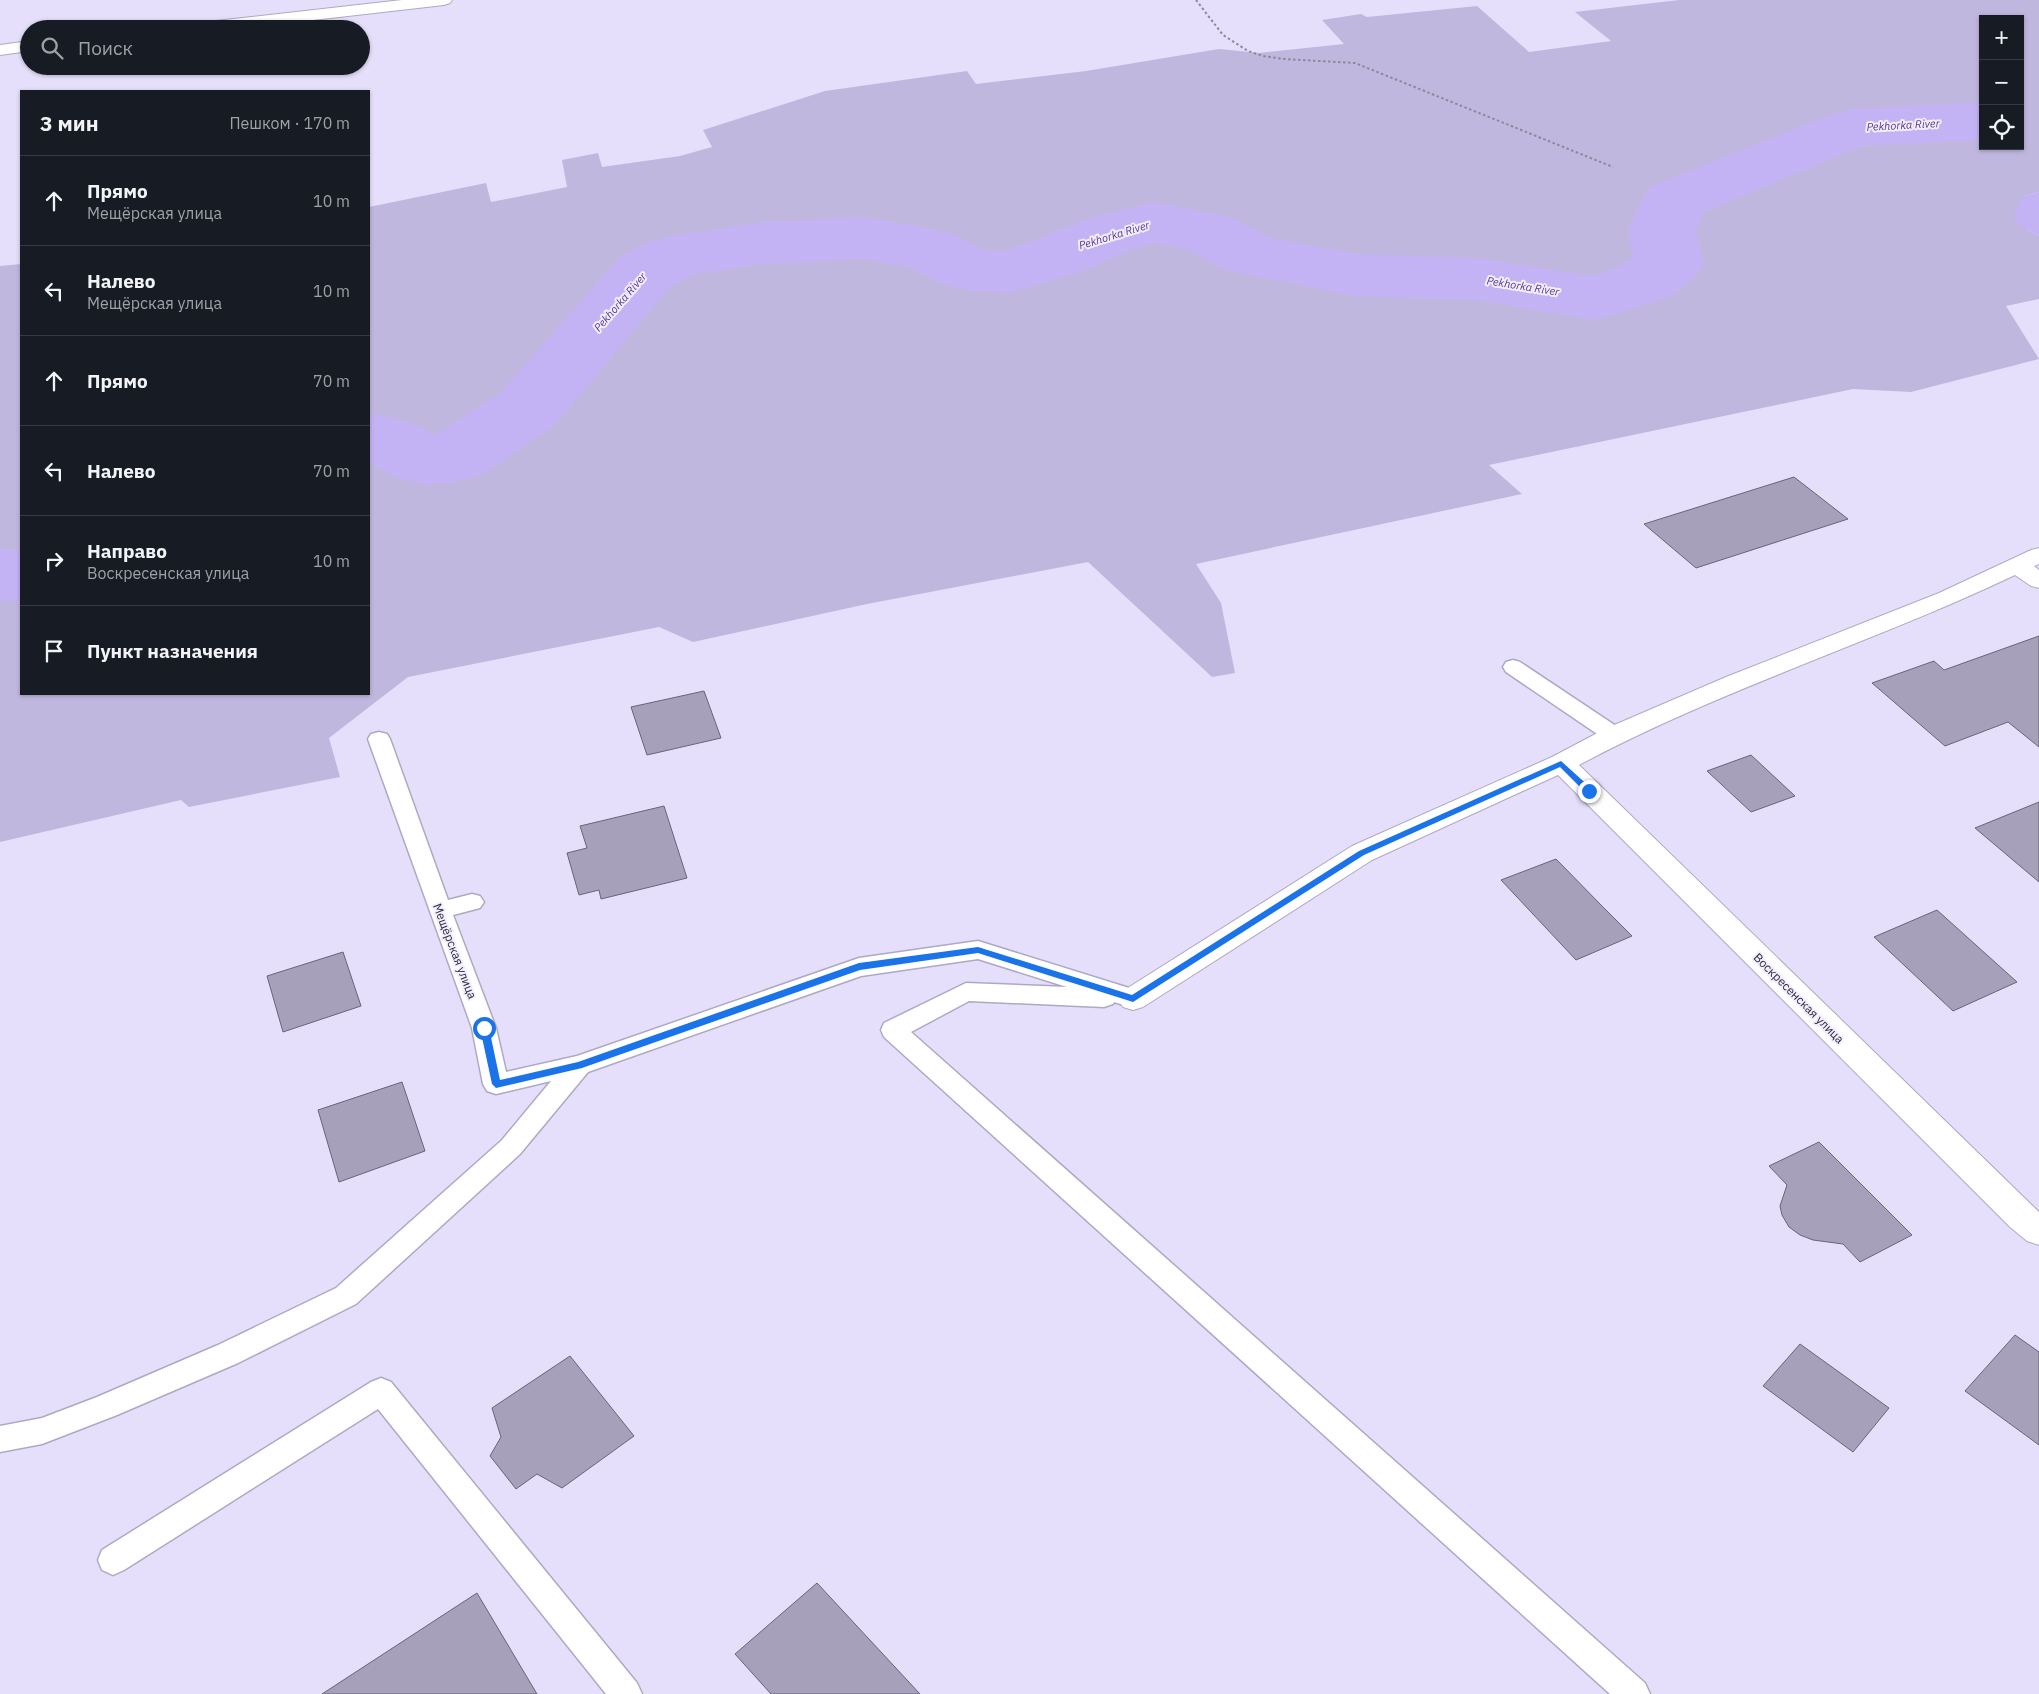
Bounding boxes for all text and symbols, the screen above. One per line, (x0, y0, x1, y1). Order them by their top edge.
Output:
map controls (1979, 15, 2024, 150)
button: + (1979, 15, 2024, 60)
search box (20, 20, 370, 75)
icon: search (38, 34, 66, 62)
text: Поиск (78, 36, 133, 60)
button: − (1979, 60, 2024, 105)
button: locate (1979, 105, 2024, 150)
text: 3 мин (40, 109, 99, 137)
text: Пешком · 170 m (229, 113, 350, 133)
water label: Pekhorka River (1866, 116, 1941, 134)
text: Прямо (87, 179, 148, 203)
icon: ahead (40, 187, 68, 215)
text: 10 m (313, 191, 350, 211)
text: Мещёрская улица (87, 203, 222, 223)
water label: Pekhorka River (1077, 217, 1152, 252)
text: Налево (87, 269, 156, 293)
water label: Pekhorka River (591, 269, 650, 334)
water label: Pekhorka River (1486, 273, 1561, 299)
icon: left (40, 277, 68, 305)
text: 10 m (313, 281, 350, 301)
text: Мещёрская улица (87, 293, 222, 313)
icon: ahead (40, 367, 68, 395)
text: Прямо (87, 369, 148, 393)
text: 70 m (313, 371, 350, 391)
icon: left (40, 457, 68, 485)
text: Налево (87, 459, 156, 483)
text: 70 m (313, 461, 350, 481)
text: Направо (87, 539, 167, 563)
icon: right (40, 547, 68, 575)
text: 10 m (313, 551, 350, 571)
text: Воскресенская улица (87, 563, 249, 583)
icon: arrive (40, 637, 68, 665)
text: Пункт назначения (87, 639, 258, 663)
route end (1578, 780, 1601, 803)
street label: Мещёрская улица (430, 901, 480, 1001)
street label: Воскресенская улица (1751, 950, 1848, 1047)
route start (473, 1017, 496, 1040)

